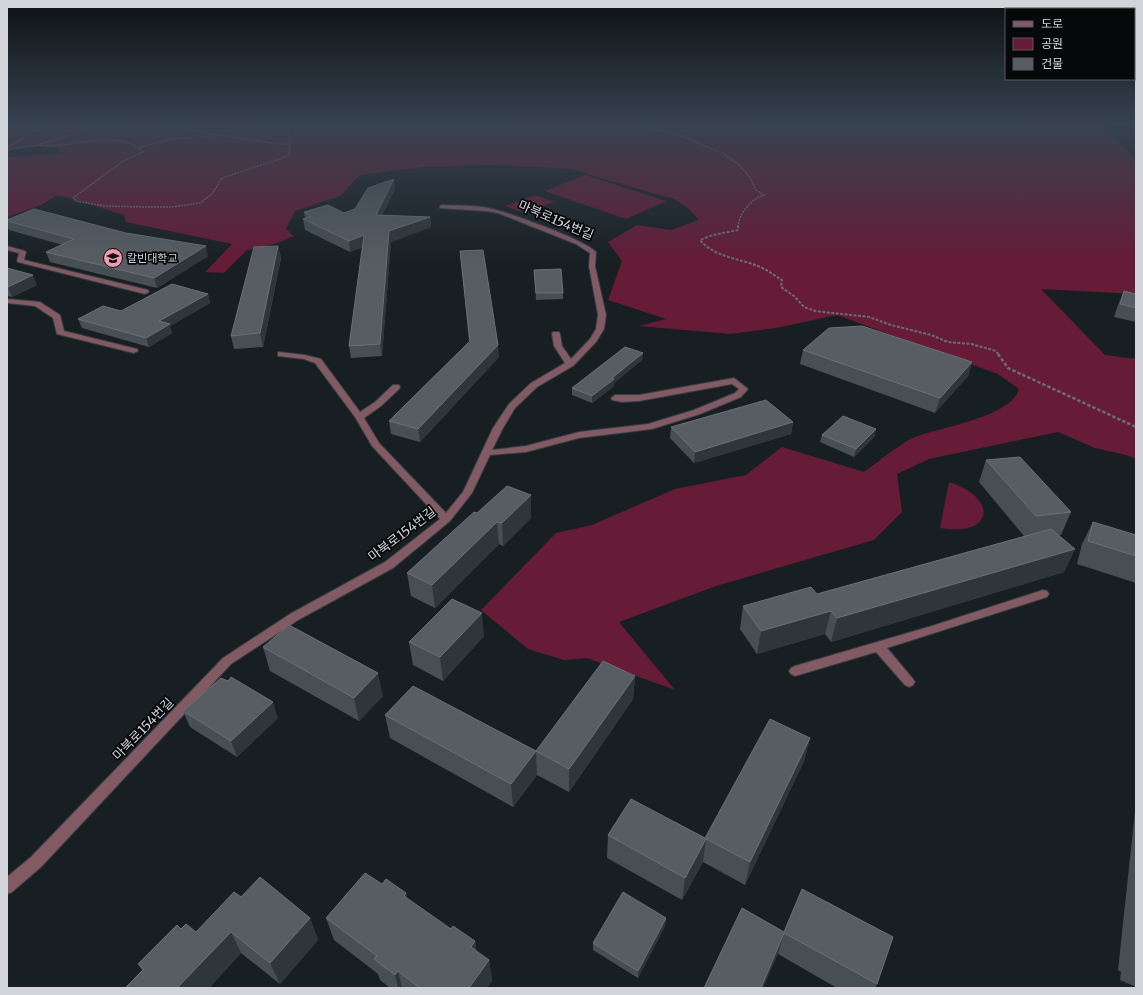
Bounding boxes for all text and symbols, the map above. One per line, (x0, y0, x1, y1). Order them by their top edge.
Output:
legend (1005, 8, 1135, 80)
text: 도로 (1041, 16, 1063, 31)
text: 공원 (1041, 36, 1063, 51)
text: 건물 (1041, 56, 1063, 71)
street label: 마북로154번길 (516, 196, 596, 244)
school or university icon: 칼빈대학교 (102, 247, 124, 269)
place label: 칼빈대학교 (127, 251, 178, 265)
street label: 마북로154번길 (365, 503, 439, 565)
street label: 마북로154번길 (109, 694, 177, 764)

